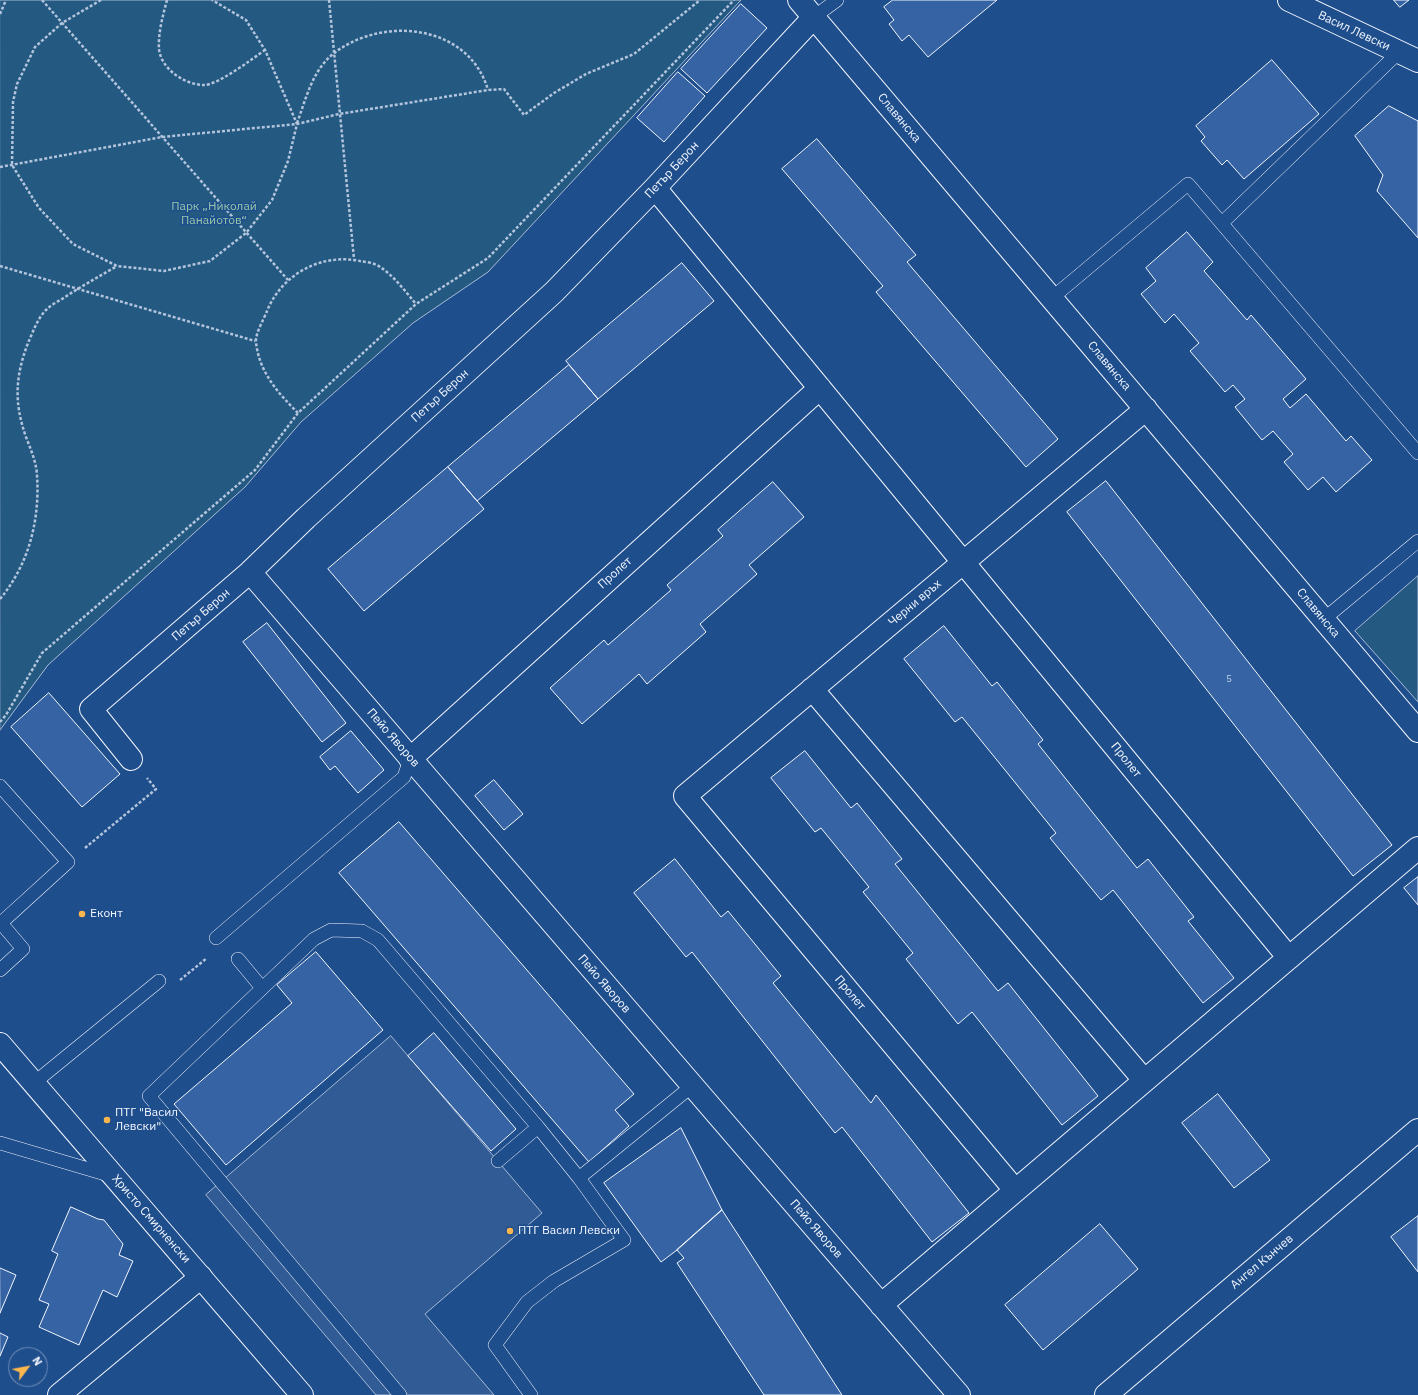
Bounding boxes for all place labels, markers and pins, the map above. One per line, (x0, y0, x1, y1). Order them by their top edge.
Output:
place label: Еконт (90, 907, 123, 921)
marker: Еконт (77, 909, 87, 919)
place label: ПТГ "Васил Левски" (115, 1106, 178, 1134)
marker: ПТГ "Васил Левски" (102, 1115, 112, 1125)
place label: ПТГ Васил Левски (518, 1224, 620, 1238)
marker: ПТГ Васил Левски (505, 1226, 515, 1236)

